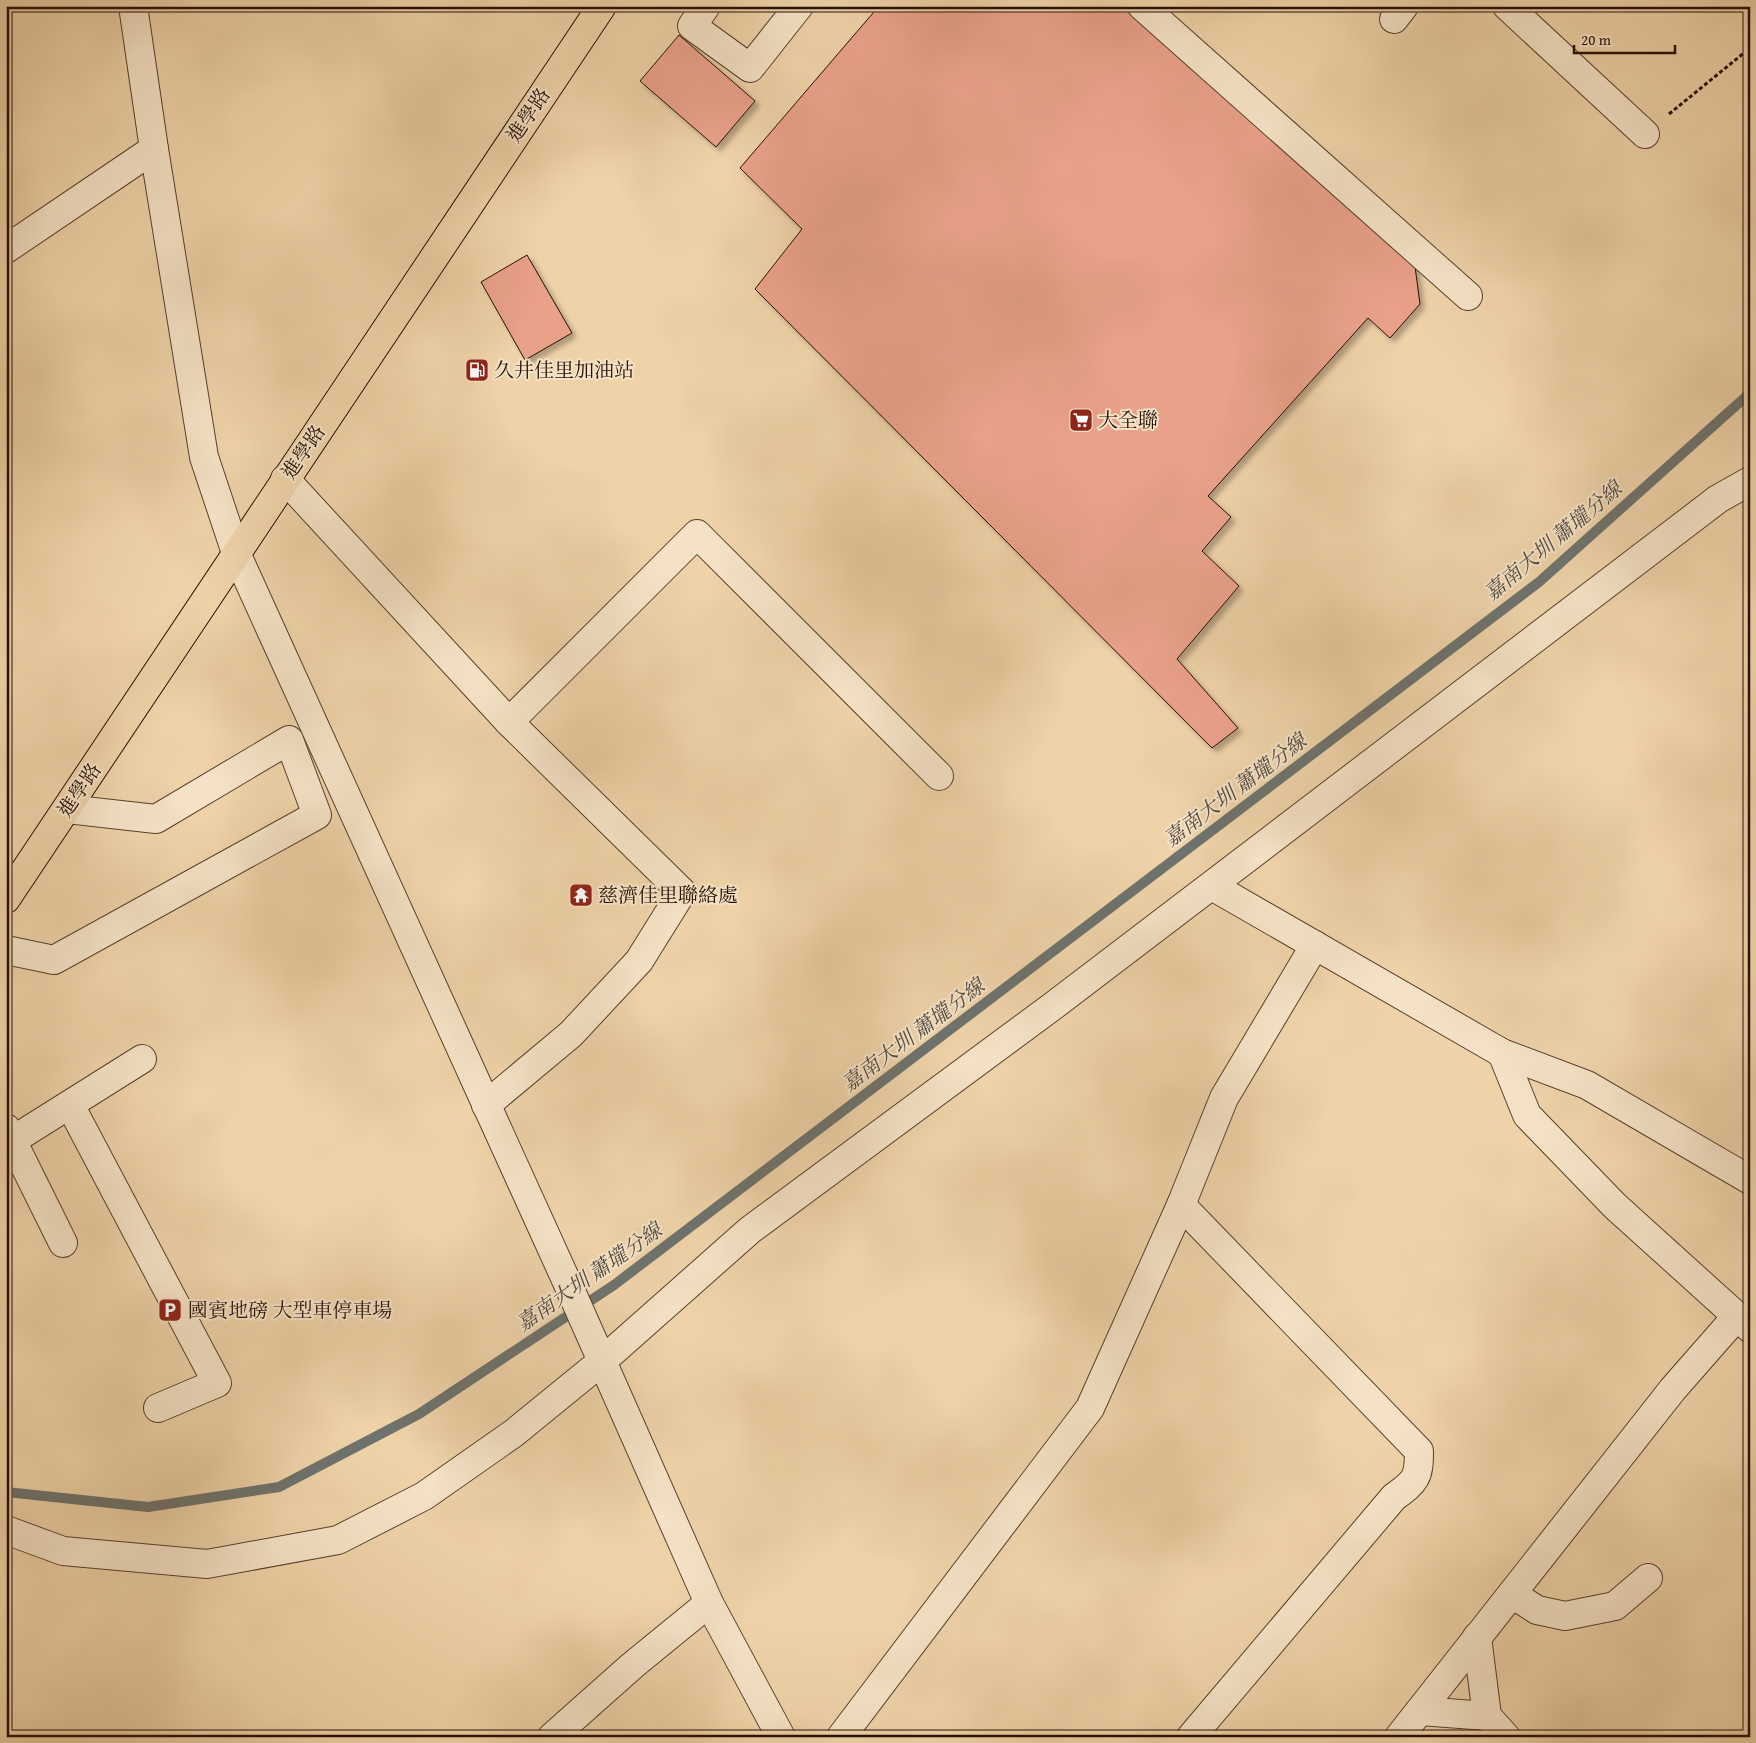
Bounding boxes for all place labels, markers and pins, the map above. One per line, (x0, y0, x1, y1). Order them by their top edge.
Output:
place label: 久井佳里加油站 (494, 355, 634, 384)
fuel station icon: 久井佳里加油站 (464, 357, 490, 383)
place label: 大全聯 (1098, 405, 1158, 434)
supermarket icon: 大全聯 (1068, 407, 1094, 433)
place label: 慈濟佳里聯絡處 (598, 880, 738, 909)
temple icon: 慈濟佳里聯絡處 (568, 882, 594, 908)
place label: 國賓地磅 大型車停車場 (188, 1295, 392, 1324)
parking icon: 國賓地磅 大型車停車場 (157, 1297, 183, 1323)

